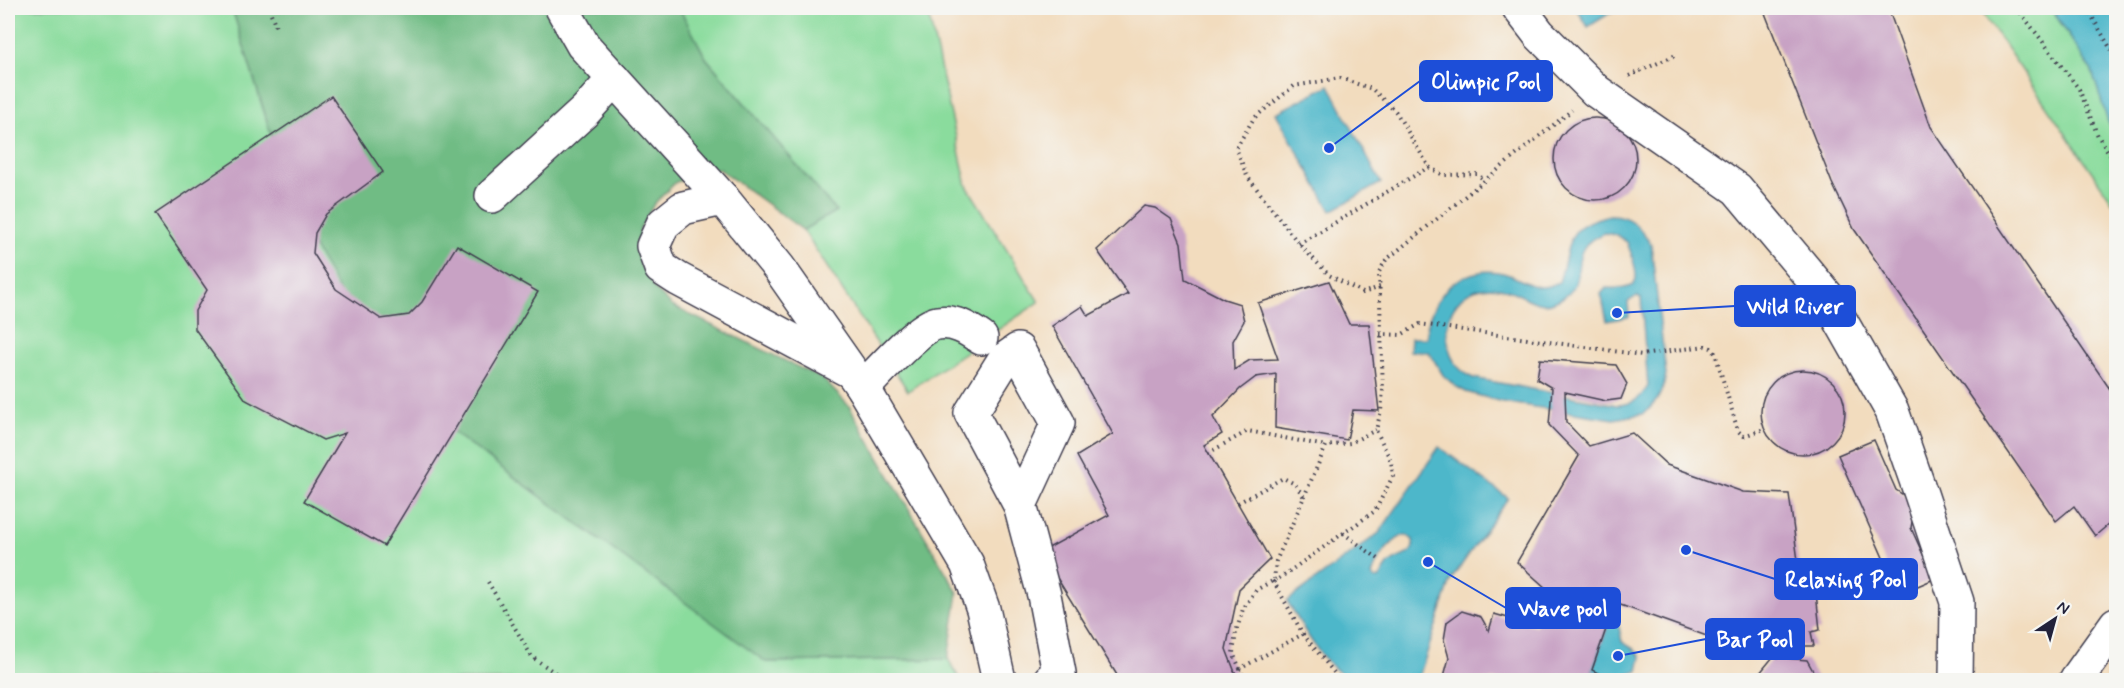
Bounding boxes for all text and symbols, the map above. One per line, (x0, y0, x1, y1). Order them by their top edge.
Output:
callout: Olimpic Pool (1420, 61, 1552, 101)
text: Olimpic Pool (1431, 69, 1542, 97)
callout: Wild River (1735, 286, 1855, 326)
text: Wild River (1746, 294, 1844, 322)
callout: Relaxing Pool (1775, 559, 1917, 599)
text: Relaxing Pool (1785, 567, 1907, 599)
callout: Wave pool (1506, 588, 1620, 628)
north arrow (2025, 589, 2085, 649)
text: Wave pool (1517, 596, 1608, 624)
text: N (2052, 596, 2073, 620)
callout: Bar Pool (1706, 619, 1804, 659)
text: Bar Pool (1716, 627, 1794, 655)

